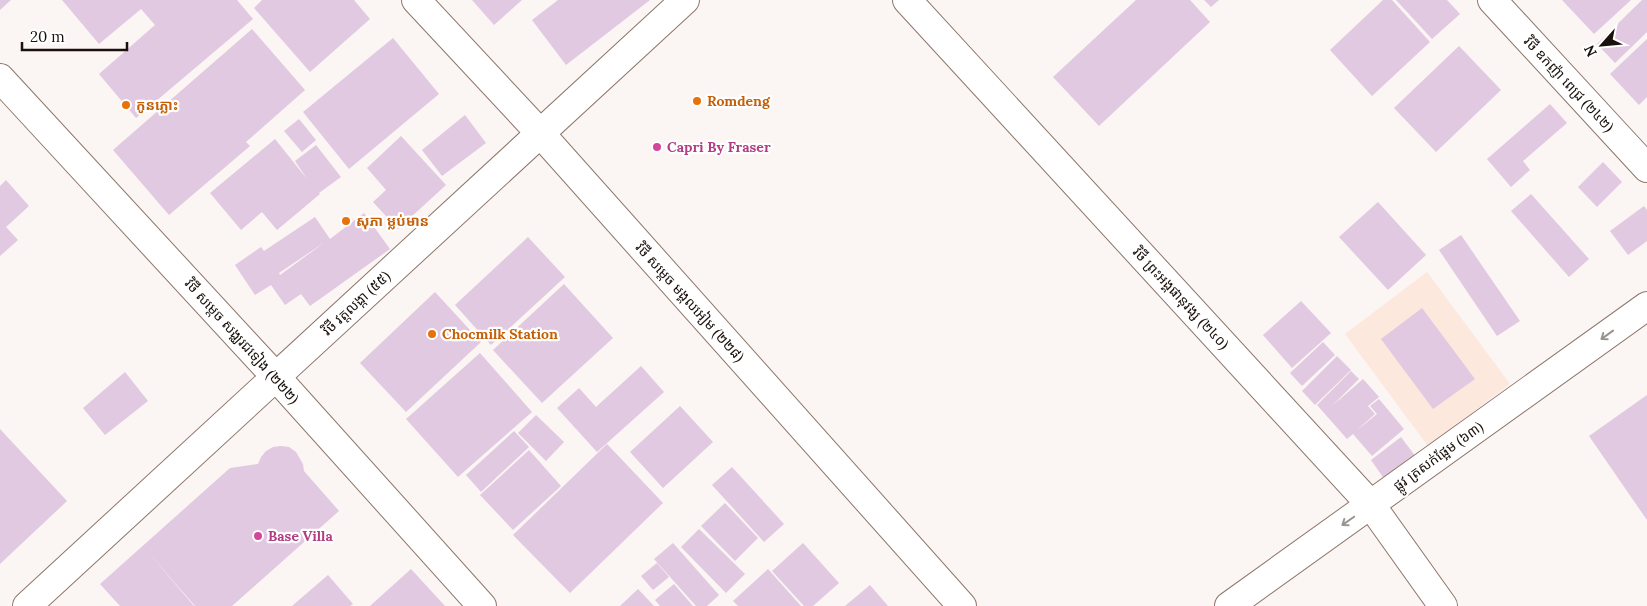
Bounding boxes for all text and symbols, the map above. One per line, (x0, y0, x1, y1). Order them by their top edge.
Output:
scale bar (22, 20, 128, 52)
north arrow (1577, 20, 1627, 70)
text: 20 m (30, 27, 65, 46)
street label: វិថី ឧកញ៉ា ពេជ្រ (២៤២) (1520, 32, 1618, 135)
text: N (1580, 42, 1601, 60)
place label: Romdeng (707, 92, 771, 110)
marker: Romdeng (691, 95, 703, 107)
place label: កូនភ្លោះ (136, 96, 178, 114)
marker: កូនភ្លោះ (120, 99, 132, 111)
place label: Capri By Fraser (667, 138, 771, 156)
marker: Capri By Fraser (651, 141, 663, 153)
place label: សុភា ម្លប់មាន (356, 212, 429, 230)
marker: សុភា ម្លប់មាន (340, 215, 352, 227)
street label: វិថី សម្តេច មង្គលអៀម (២២៨) (631, 238, 748, 366)
street label: វិថី ព្រះអង្គផានុវង្ស (២៤០) (1128, 243, 1233, 353)
street label: វិថី វត្តលង្កា (៥៥) (318, 267, 394, 340)
street label: វិថី សម្តេច សង្ឈរជទៀង (២២២) (180, 274, 303, 408)
place label: Chocmilk Station (442, 325, 558, 343)
marker: Chocmilk Station (426, 328, 438, 340)
one-way arrow (1601, 329, 1615, 340)
street label: ផ្លូវ ត្រសក់ផ្អែម (៦៣) (1389, 417, 1488, 497)
one-way arrow (1342, 516, 1355, 527)
place label: Base Villa (268, 527, 333, 545)
marker: Base Villa (252, 530, 264, 542)

